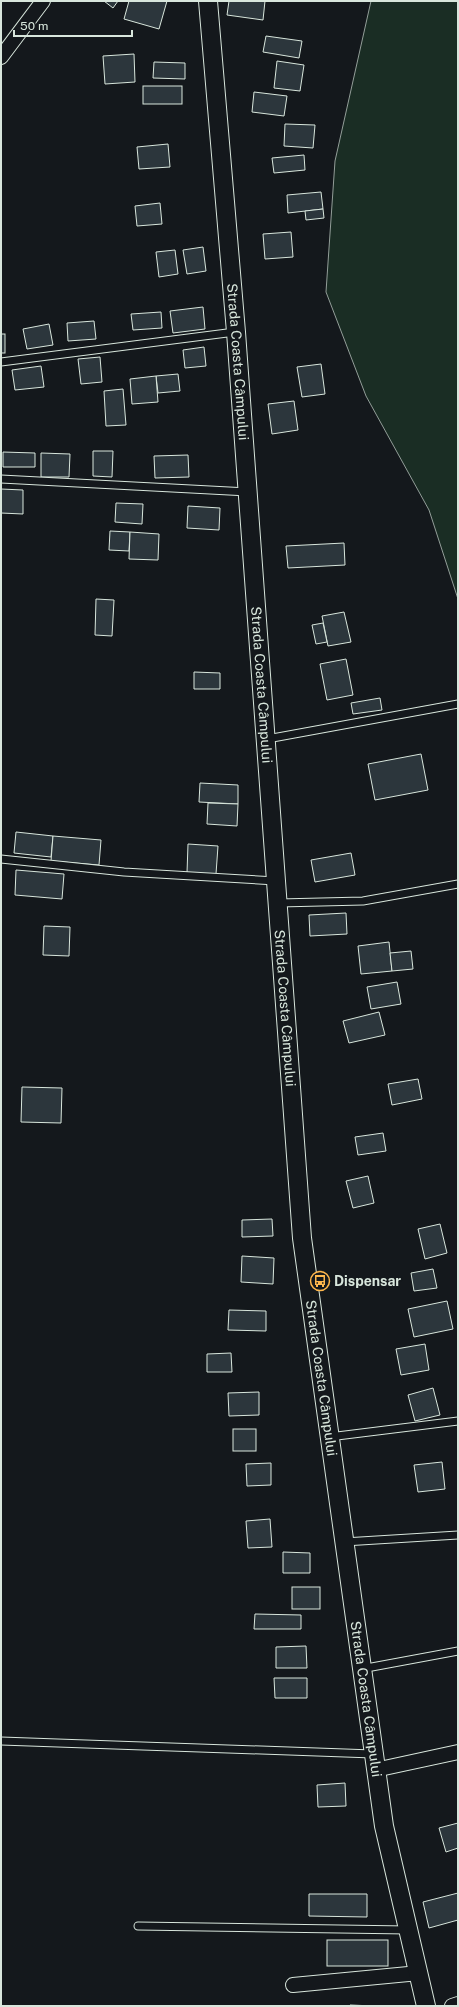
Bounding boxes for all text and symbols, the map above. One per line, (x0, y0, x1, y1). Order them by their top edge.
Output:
scale bar (14, 12, 132, 38)
text: 50 m (20, 19, 48, 33)
street label: Strada Coasta Câmpului (224, 283, 252, 441)
street label: Strada Coasta Câmpului (248, 606, 275, 764)
street label: Strada Coasta Câmpului (272, 929, 299, 1087)
bus stop icon: Dispensar (309, 1270, 331, 1292)
place label: Dispensar (334, 1273, 401, 1289)
street label: Strada Coasta Câmpului (303, 1299, 340, 1457)
street label: Strada Coasta Câmpului (347, 1620, 385, 1778)

